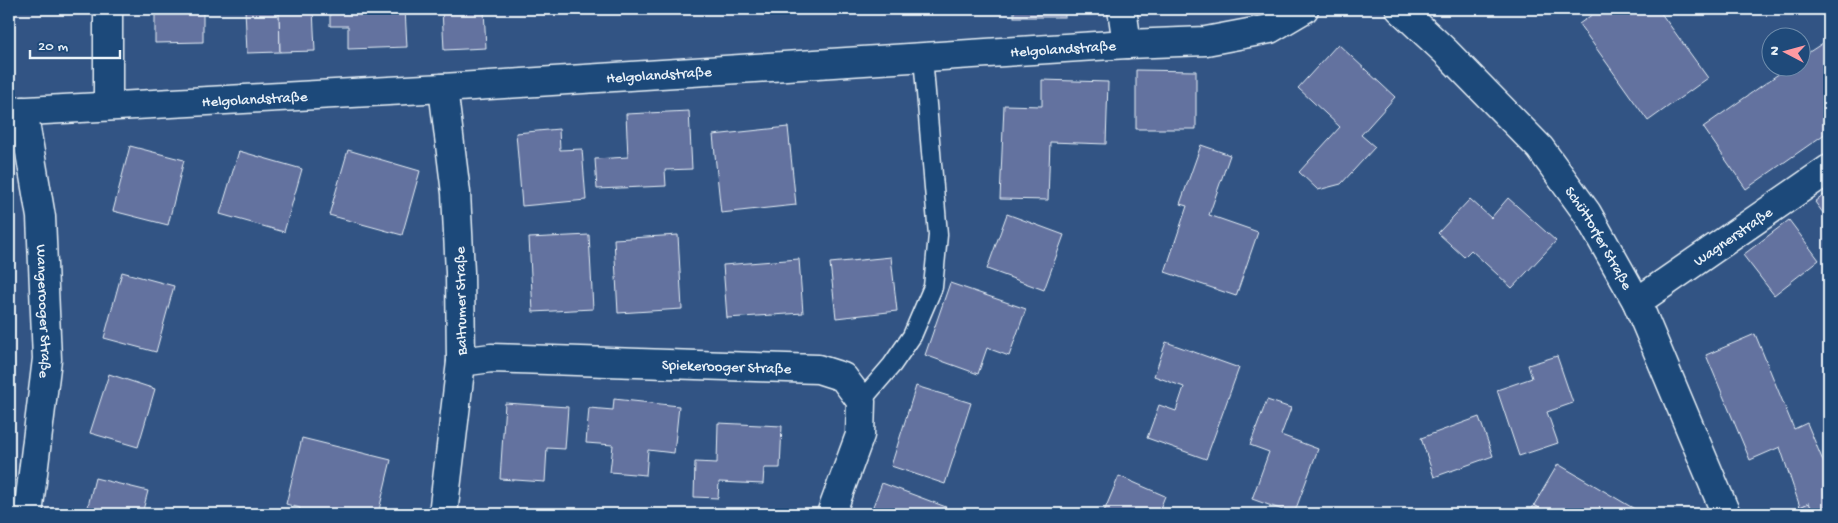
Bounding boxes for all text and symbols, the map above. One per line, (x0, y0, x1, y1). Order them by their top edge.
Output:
scale bar (30, 28, 120, 60)
north arrow (1760, 28, 1810, 78)
text: 20 m (38, 38, 68, 56)
street label: Helgolandstraße (1010, 38, 1117, 62)
text: N (1767, 45, 1784, 56)
street label: Helgolandstraße (606, 64, 713, 88)
street label: Helgolandstraße (201, 88, 308, 112)
street label: Schüttorfer Straße (1560, 184, 1635, 294)
street label: Wagnerstraße (1691, 204, 1777, 271)
street label: Wangerooger Straße (31, 244, 54, 379)
street label: Baltrumer Straße (452, 246, 472, 356)
street label: Spiekerooger Straße (662, 357, 792, 379)

